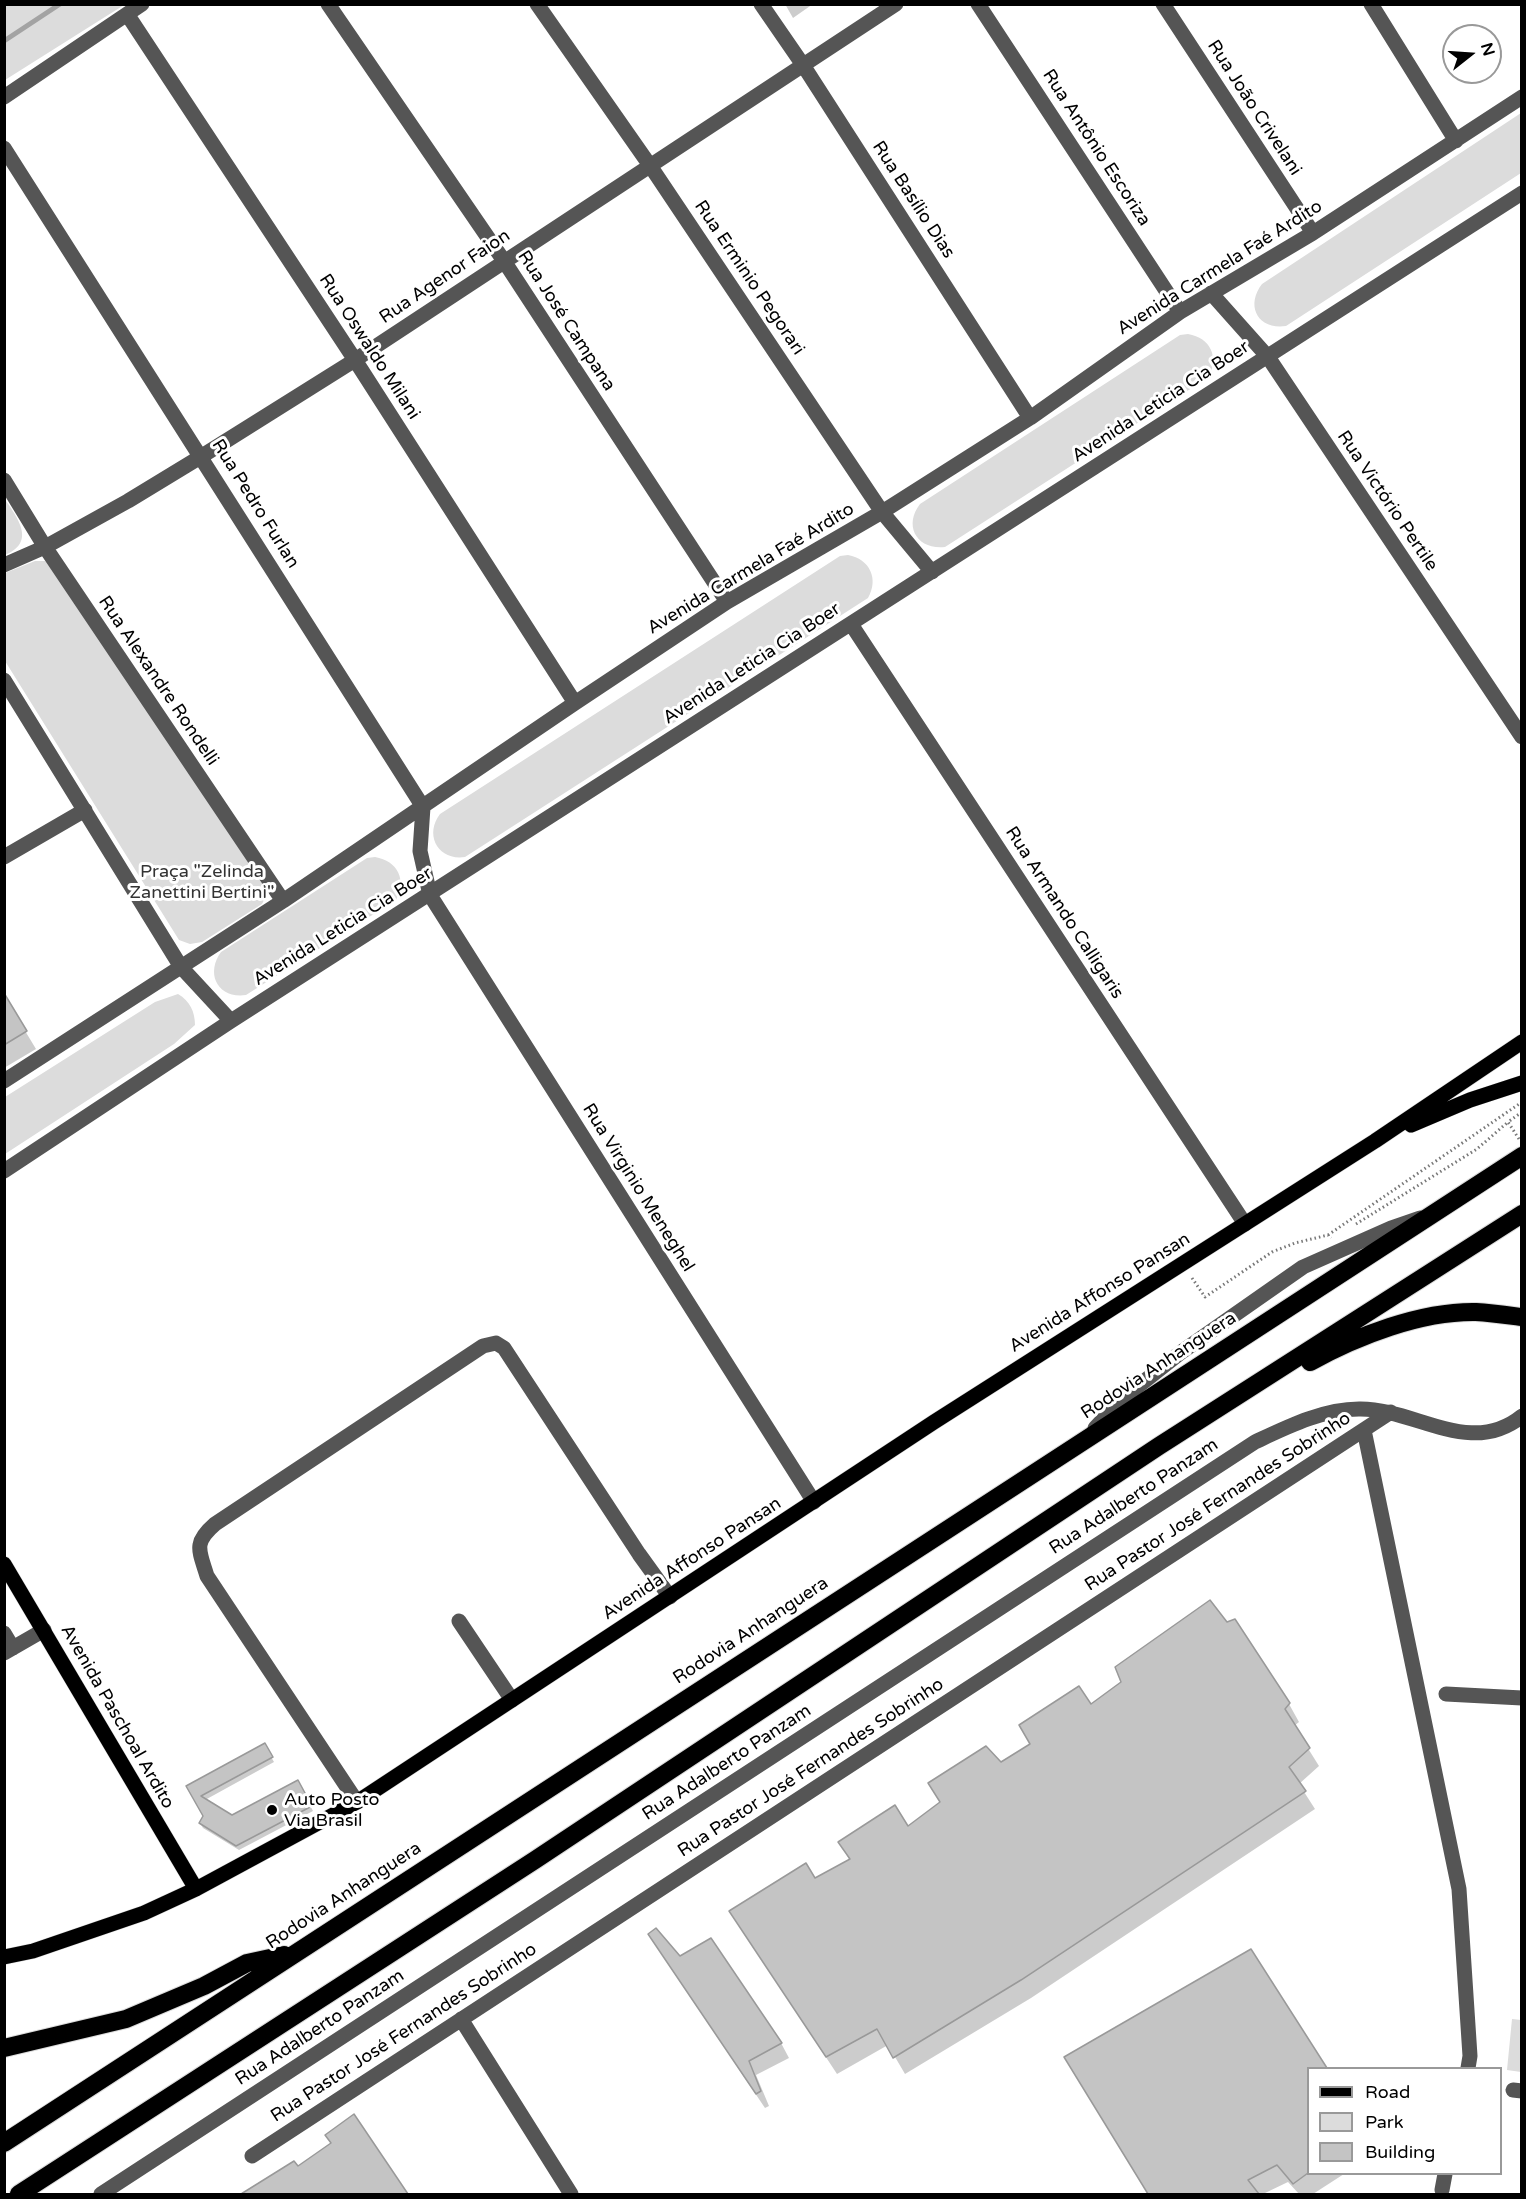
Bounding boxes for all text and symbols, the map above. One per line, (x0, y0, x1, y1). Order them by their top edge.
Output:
north arrow (1442, 24, 1502, 84)
street label: Rua João Crivelani (1202, 36, 1306, 180)
text: N (1476, 40, 1499, 58)
street label: Rua Antônio Escoriza (1037, 66, 1155, 230)
street label: Rua Basílio Dias (867, 137, 959, 263)
street label: Avenida Carmela Faé Ardito (1114, 196, 1326, 340)
street label: Rua Erminio Pegorari (689, 197, 809, 359)
street label: Rua Agenor Faion (376, 225, 514, 329)
street label: Rua José Campana (513, 247, 619, 395)
street label: Rua Oswaldo Milani (314, 270, 424, 424)
street label: Avenida Leticia Cia Boer (1068, 337, 1254, 467)
street label: Rua Victório Pertile (1332, 427, 1442, 575)
street label: Rua Pedro Furlan (207, 436, 303, 572)
street label: Avenida Carmela Faé Ardito (644, 499, 858, 639)
street label: Rua Alexandre Rondelli (93, 592, 223, 770)
street label: Avenida Leticia Cia Boer (659, 599, 845, 729)
street label: Rua Armando Calligaris (1000, 823, 1128, 1003)
park label: Praça "Zelinda Zanettini Bertini" (130, 861, 274, 904)
street label: Avenida Leticia Cia Boer (250, 863, 436, 991)
street label: Rua Virginio Meneghel (577, 1100, 699, 1276)
street label: Avenida Affonso Pansan (1006, 1228, 1194, 1358)
street label: Rodovia Anhanguera (1077, 1308, 1241, 1424)
street label: Rua Pastor José Fernandes Sobrinho (1081, 1408, 1355, 1596)
street label: Rua Adalberto Panzam (1046, 1434, 1222, 1560)
street label: Avenida Affonso Pansan (598, 1493, 786, 1625)
street label: Rodovia Anhanguera (669, 1573, 833, 1689)
street label: Avenida Paschoal Ardito (55, 1621, 179, 1813)
street label: Rua Pastor José Fernandes Sobrinho (674, 1674, 948, 1862)
street label: Rua Adalberto Panzam (639, 1700, 815, 1826)
place label: Auto Posto Via Brasil (284, 1789, 380, 1832)
marker: Auto Posto Via Brasil (265, 1803, 279, 1817)
street label: Rodovia Anhanguera (262, 1838, 426, 1954)
street label: Rua Pastor José Fernandes Sobrinho (267, 1939, 541, 2127)
street label: Rua Adalberto Panzam (232, 1965, 408, 2091)
legend (1307, 2067, 1502, 2175)
text: Road (1365, 2081, 1410, 2103)
text: Park (1365, 2111, 1403, 2133)
text: Building (1365, 2141, 1435, 2163)

